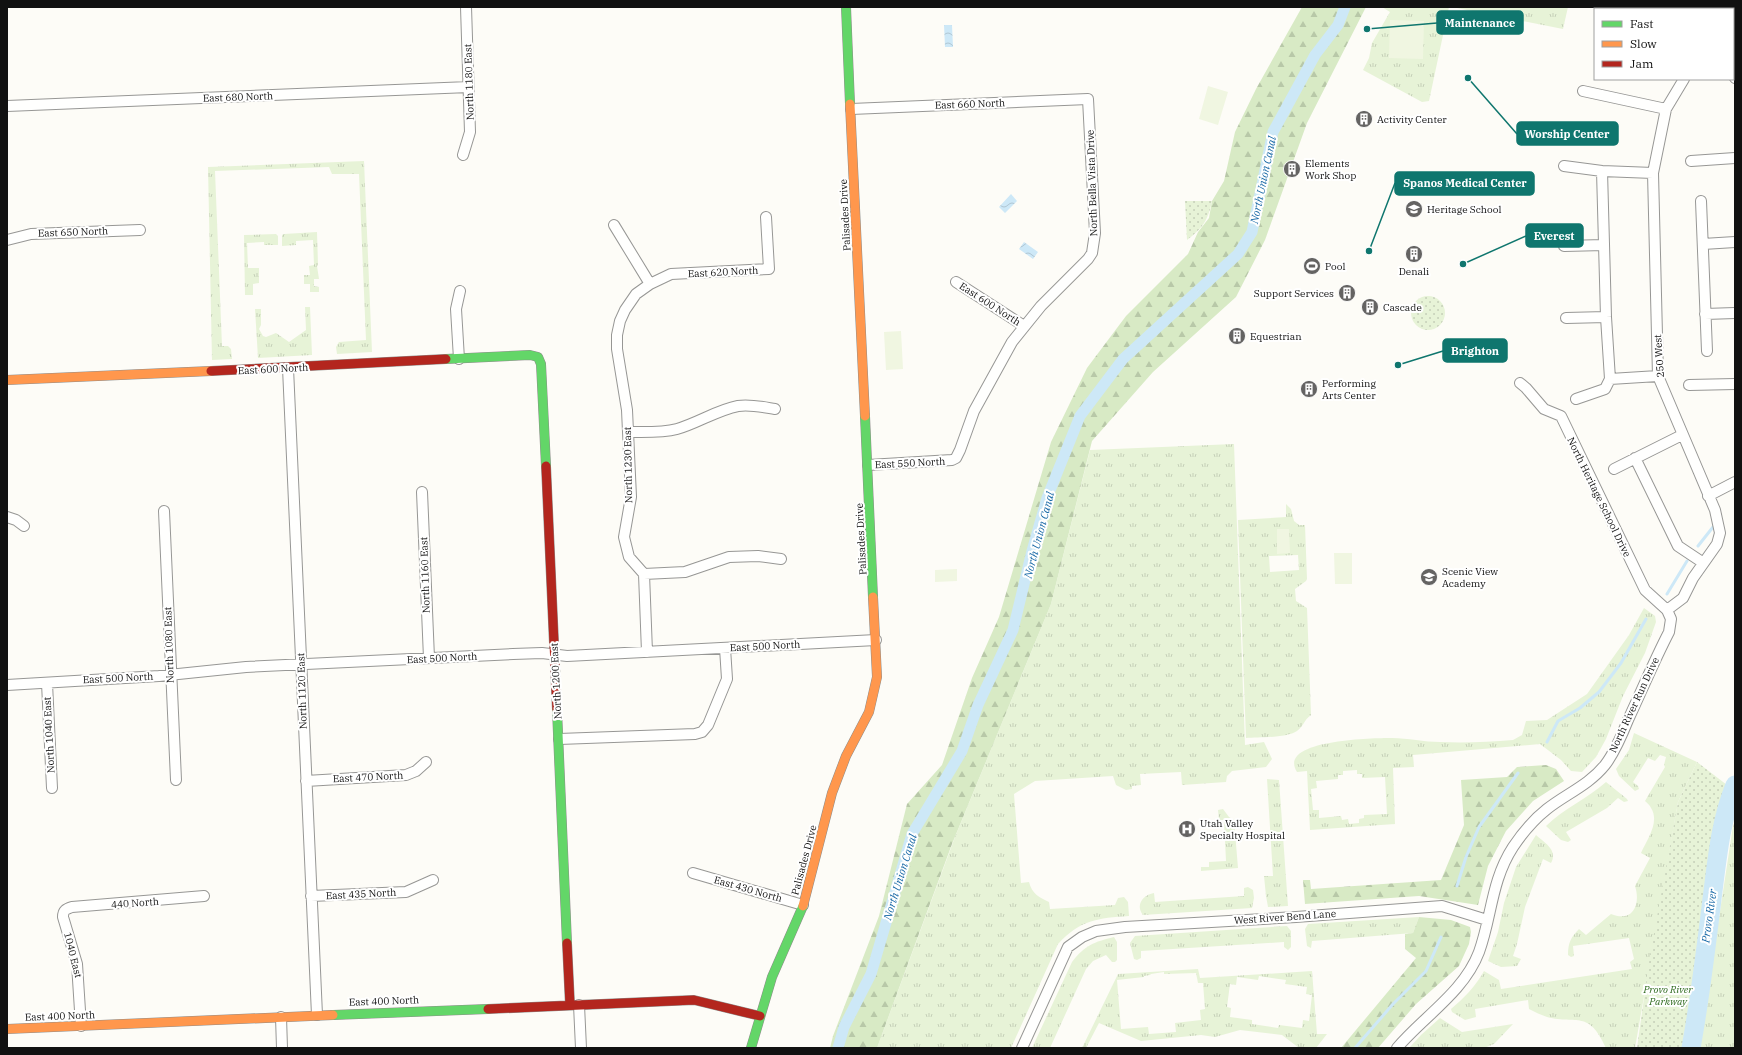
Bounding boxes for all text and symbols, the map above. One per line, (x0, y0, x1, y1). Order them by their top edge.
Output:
legend (1594, 8, 1734, 80)
callout: Maintenance (1437, 11, 1523, 34)
text: Maintenance (1445, 16, 1515, 30)
text: Fast (1630, 16, 1654, 31)
text: Slow (1630, 36, 1657, 51)
street label: North 1180 East (461, 43, 477, 120)
text: Jam (1630, 56, 1654, 71)
street label: East 680 North (203, 89, 273, 105)
street label: East 660 North (935, 96, 1005, 112)
building icon: Activity Center (1354, 109, 1374, 129)
place label: Activity Center (1377, 113, 1447, 126)
callout: Worship Center (1517, 122, 1618, 145)
text: Worship Center (1524, 127, 1610, 141)
street label: North Bella Vista Drive (1084, 129, 1100, 237)
water label: North Union Canal (1247, 134, 1279, 226)
place label: Elements Work Shop (1305, 157, 1356, 182)
building icon: Elements Work Shop (1282, 159, 1302, 179)
callout: Spanos Medical Center (1395, 172, 1534, 195)
text: Spanos Medical Center (1403, 176, 1527, 190)
street label: Palisades Drive (837, 179, 853, 251)
school or university icon: Heritage School (1404, 199, 1424, 219)
place label: Heritage School (1427, 203, 1501, 216)
street label: East 650 North (38, 224, 108, 240)
callout: Everest (1526, 224, 1583, 247)
text: Everest (1534, 229, 1574, 243)
building icon: Denali (1404, 244, 1424, 264)
sports icon: Pool (1302, 256, 1322, 276)
place label: Pool (1325, 260, 1345, 273)
street label: East 620 North (687, 264, 759, 280)
place label: Denali (1399, 265, 1429, 278)
street label: East 600 North (957, 279, 1023, 329)
building icon: Support Services (1337, 283, 1357, 303)
place label: Support Services (1254, 287, 1334, 300)
building icon: Cascade (1360, 297, 1380, 317)
place label: Cascade (1383, 301, 1422, 314)
building icon: Equestrian (1227, 326, 1247, 346)
place label: Equestrian (1250, 330, 1302, 343)
street label: 250 West (1651, 334, 1667, 378)
callout: Brighton (1443, 339, 1507, 362)
text: Brighton (1451, 344, 1499, 358)
street label: East 600 North (237, 361, 309, 377)
place label: Performing Arts Center (1322, 377, 1376, 402)
building icon: Performing Arts Center (1299, 379, 1319, 399)
street label: North 1230 East (621, 426, 635, 503)
street label: North Heritage School Drive (1564, 435, 1634, 559)
street label: East 550 North (874, 455, 946, 471)
water label: North Union Canal (1020, 489, 1058, 581)
street label: Palisades Drive (853, 503, 869, 575)
street label: North 1160 East (417, 536, 433, 613)
place label: Scenic View Academy (1442, 565, 1498, 590)
school or university icon: Scenic View Academy (1419, 567, 1439, 587)
street label: North 1080 East (161, 606, 177, 683)
street label: East 500 North (729, 638, 801, 654)
street label: North 1200 East (547, 642, 564, 720)
street label: East 500 North (406, 650, 478, 666)
street label: North 1120 East (294, 652, 310, 729)
street label: North River Run Drive (1606, 655, 1662, 755)
street label: East 500 North (82, 670, 154, 686)
street label: North 1040 East (40, 696, 57, 774)
street label: East 470 North (332, 769, 404, 785)
place label: Utah Valley Specialty Hospital (1200, 817, 1285, 842)
hospital icon: Utah Valley Specialty Hospital (1177, 819, 1197, 839)
street label: Palisades Drive (788, 824, 820, 896)
water label: North Union Canal (880, 832, 920, 923)
street label: East 430 North (712, 873, 784, 905)
street label: East 435 North (325, 886, 397, 902)
water label: Provo River (1698, 887, 1720, 945)
street label: 440 North (111, 895, 159, 911)
street label: West River Bend Lane (1233, 907, 1337, 927)
street label: 1040 East (61, 931, 85, 980)
park label: Provo River Parkway (1642, 983, 1693, 1008)
street label: East 400 North (349, 993, 419, 1009)
street label: East 400 North (25, 1008, 95, 1024)

